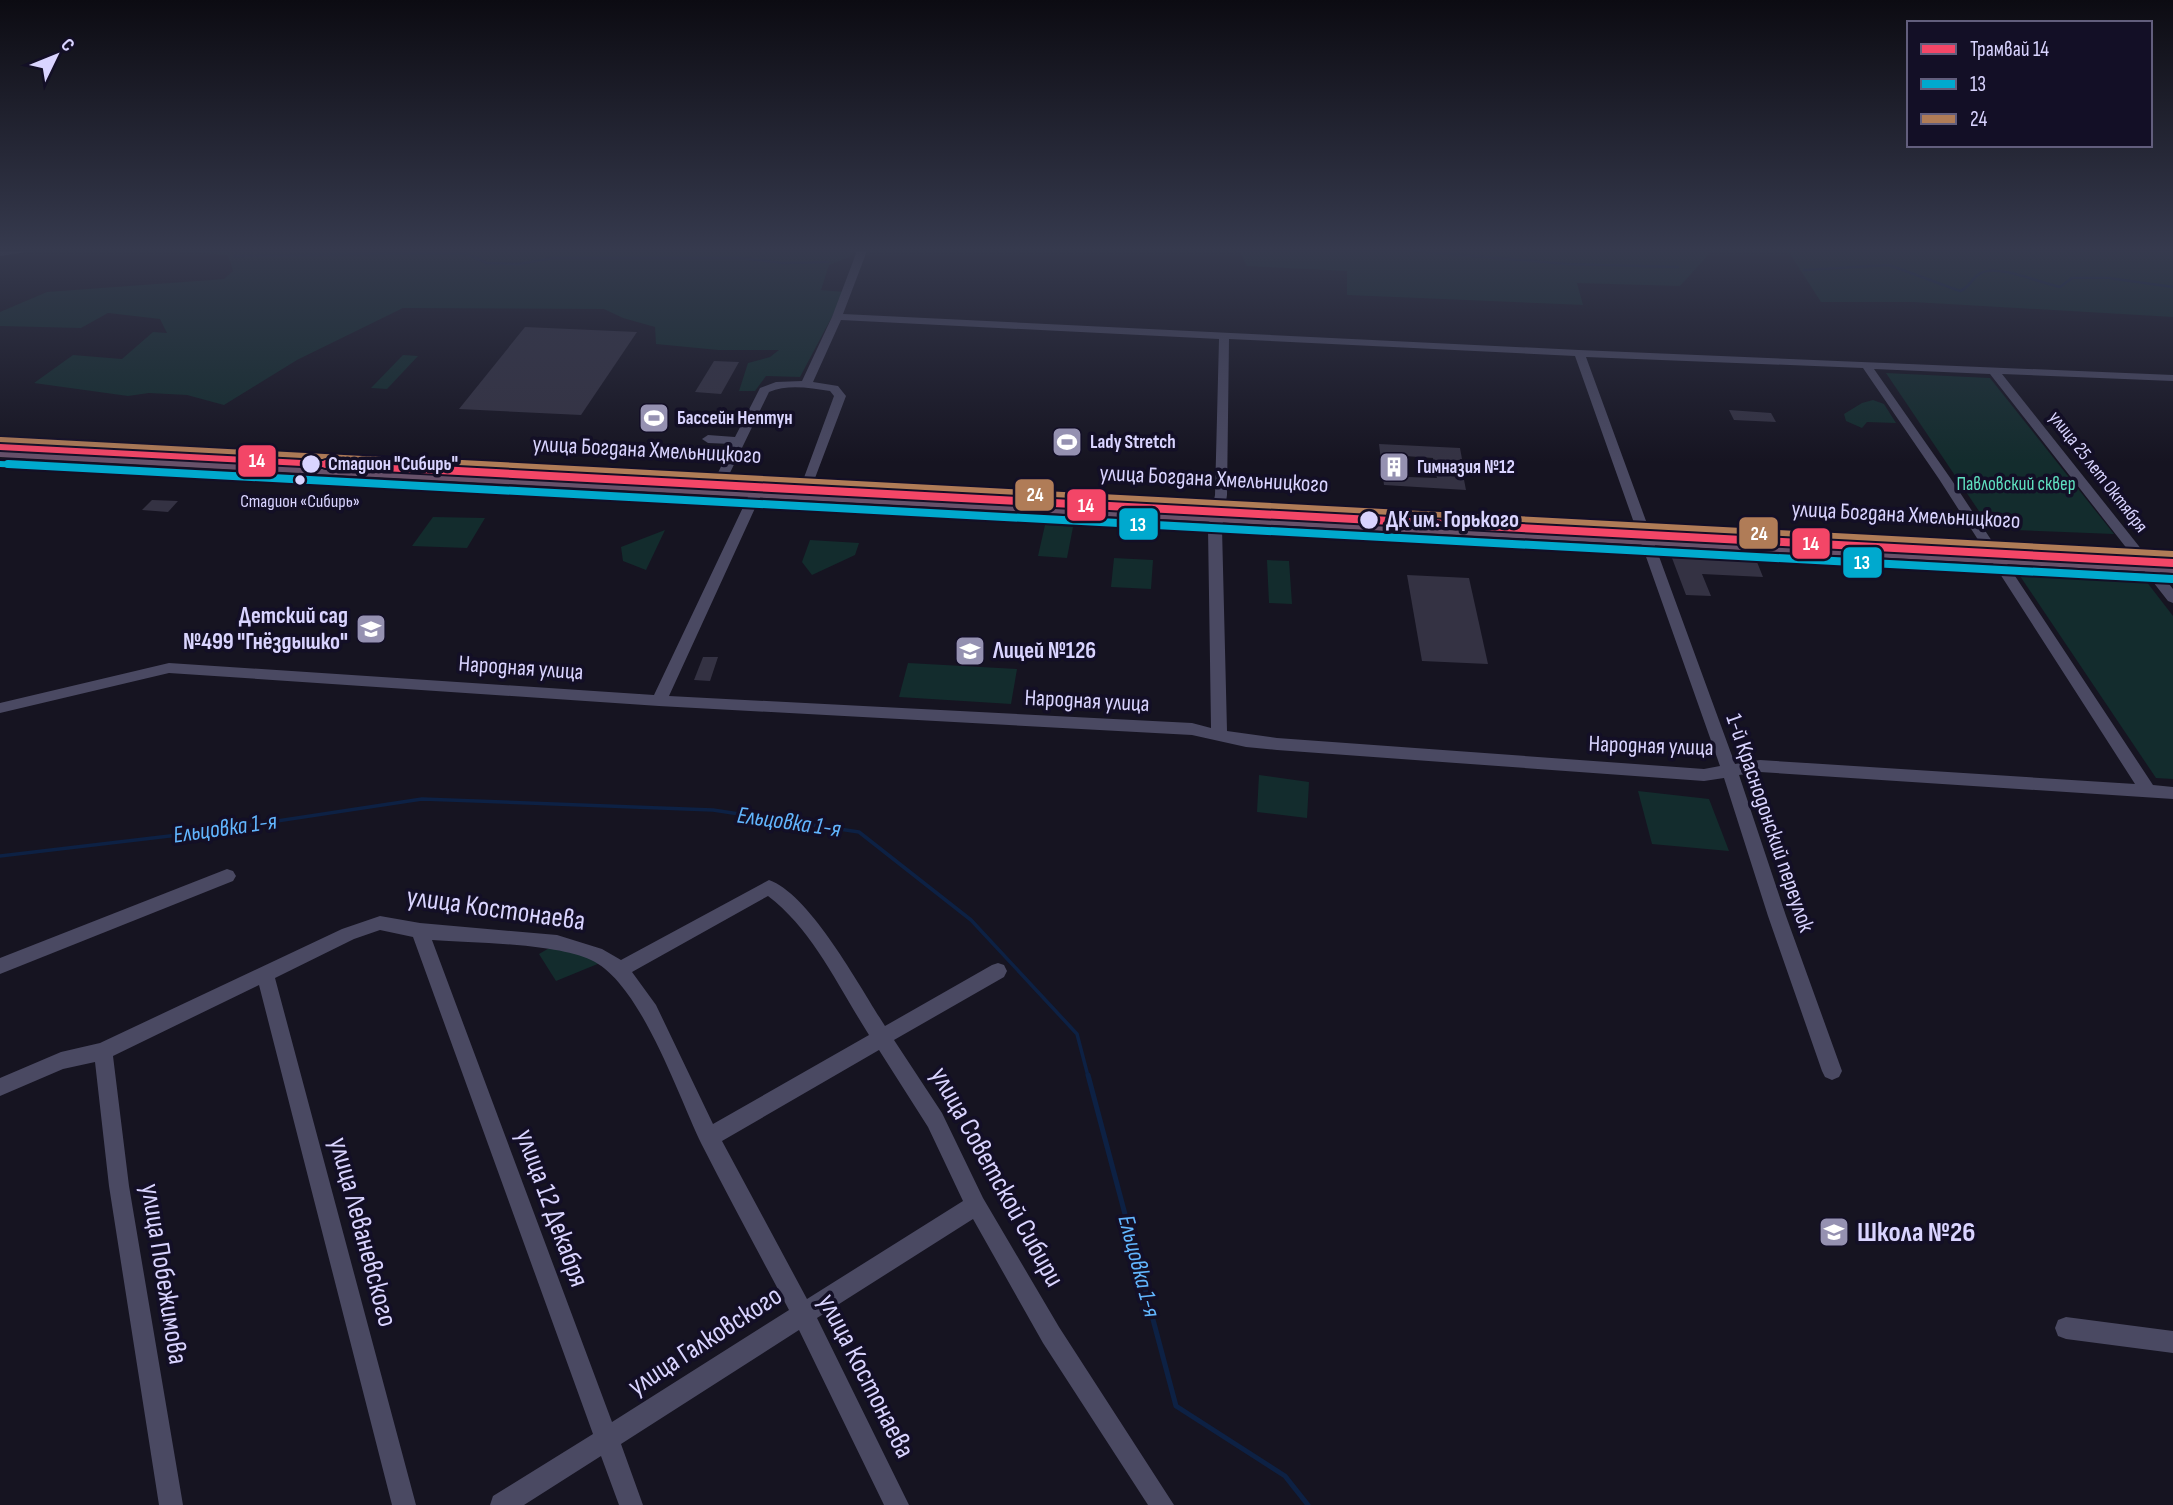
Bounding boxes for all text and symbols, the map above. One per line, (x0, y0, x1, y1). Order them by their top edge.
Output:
north arrow (21, 21, 91, 91)
legend (1907, 21, 2152, 147)
text: С (56, 34, 79, 57)
text: Трамвай 14 (1970, 37, 2049, 62)
text: 13 (1970, 72, 1986, 97)
text: 24 (1970, 107, 1988, 132)
sports icon: Бассейн Нептун (637, 401, 671, 435)
place label: Бассейн Нептун (677, 407, 793, 430)
street label: улица 25 лет Октября (2044, 407, 2152, 537)
sports icon: Lady Stretch (1050, 425, 1084, 459)
street label: улица Богдана Хмельницкого (532, 430, 762, 470)
place label: Lady Stretch (1090, 431, 1176, 454)
line badge: 14 (237, 444, 277, 478)
text: 14 (249, 450, 265, 473)
building icon: Гимназия №12 (1377, 450, 1411, 484)
marker: Стадион "Сибирь" (300, 453, 322, 475)
place label: Стадион "Сибирь" (328, 453, 458, 476)
place label: Гимназия №12 (1417, 456, 1515, 479)
street label: улица Богдана Хмельницкого (1099, 459, 1329, 499)
marker: Стадион «Сибирь» (293, 473, 307, 487)
park label: Павловский сквер (1956, 473, 2076, 496)
line badge: 24 (1014, 478, 1055, 512)
text: 24 (1026, 484, 1044, 507)
line badge: 14 (1066, 488, 1107, 522)
place label: Стадион «Сибирь» (240, 491, 360, 512)
text: 14 (1078, 495, 1094, 518)
street label: улица Богдана Хмельницкого (1791, 495, 2021, 535)
place label: ДК им. Горького (1386, 506, 1519, 534)
line badge: 13 (1118, 507, 1159, 541)
marker: ДК им. Горького (1358, 509, 1380, 531)
text: 13 (1130, 514, 1146, 537)
line badge: 24 (1738, 516, 1779, 550)
text: 24 (1750, 523, 1768, 546)
line badge: 14 (1791, 527, 1831, 560)
text: 14 (1803, 533, 1819, 556)
line badge: 13 (1842, 546, 1883, 579)
text: 13 (1854, 552, 1870, 575)
place label: Детский сад №499 "Гнёздышко" (183, 602, 348, 656)
school or university icon: Детский сад №499 "Гнёздышко" (354, 612, 388, 646)
school or university icon: Лицей №126 (953, 634, 987, 668)
place label: Лицей №126 (992, 637, 1096, 665)
street label: Народная улица (458, 650, 584, 686)
street label: Народная улица (1024, 684, 1150, 718)
street label: 1-й Краснодонский переулок (1719, 710, 1821, 936)
street label: Народная улица (1588, 730, 1714, 762)
water label: Ельцовка 1-я (735, 800, 843, 844)
water label: Ельцовка 1-я (171, 806, 279, 850)
street label: улица Костонаева (405, 880, 587, 938)
street label: улица Советской Сибири (923, 1061, 1071, 1293)
street label: улица 12 Декабря (508, 1125, 596, 1291)
street label: улица Леваневского (322, 1134, 404, 1330)
street label: улица Побежимова (133, 1181, 195, 1367)
water label: Ельцовка 1-я (1111, 1212, 1167, 1321)
school or university icon: Школа №26 (1817, 1215, 1851, 1249)
place label: Школа №26 (1857, 1216, 1975, 1249)
street label: улица Галковского (622, 1279, 788, 1403)
street label: улица Костонаева (810, 1288, 922, 1464)

